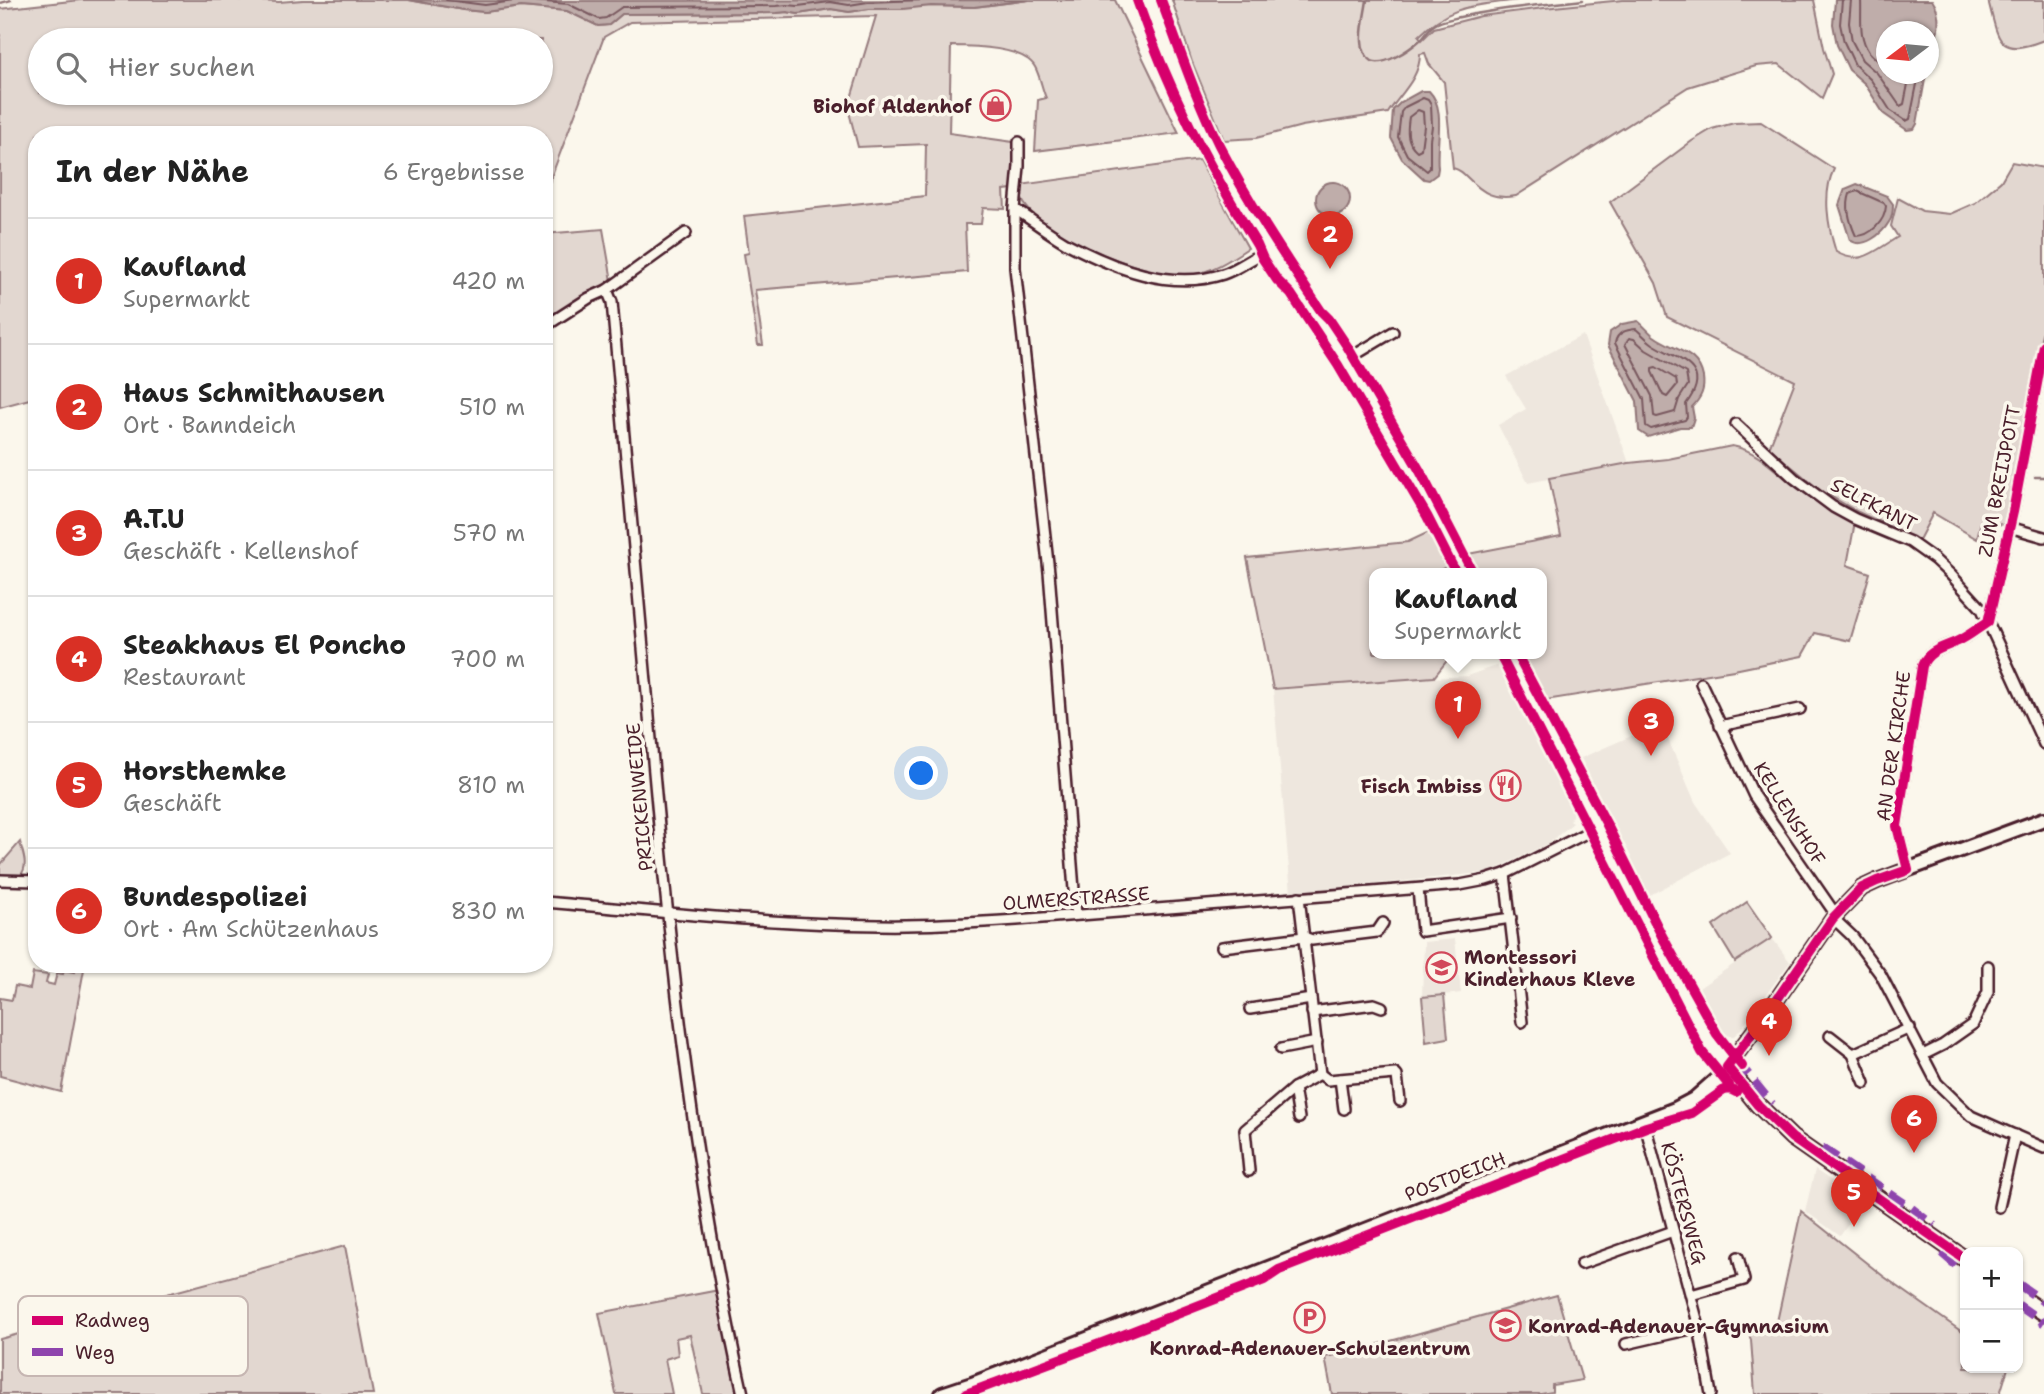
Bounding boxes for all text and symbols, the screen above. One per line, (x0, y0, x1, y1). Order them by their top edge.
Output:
north arrow (1876, 21, 1939, 84)
search box (28, 28, 553, 105)
icon: search (52, 48, 90, 86)
text: Hier suchen (108, 49, 255, 84)
shop icon: Biohof Aldenhof (978, 89, 1012, 123)
place label: Biohof Aldenhof (813, 94, 972, 119)
text: In der Nähe (56, 151, 249, 192)
text: 6 Ergebnisse (383, 157, 525, 187)
pin: 2 (1307, 211, 1353, 269)
text: Kaufland (123, 249, 247, 284)
text: 1 (74, 266, 84, 296)
text: 420 m (451, 266, 525, 296)
text: Supermarkt (123, 284, 251, 314)
text: Haus Schmithausen (123, 375, 385, 410)
text: 2 (71, 392, 87, 422)
text: 510 m (459, 392, 525, 422)
street label: ZUM BREIJPOTT (1972, 403, 2027, 559)
text: Ort · Banndeich (123, 410, 296, 440)
street label: SELFKANT (1827, 472, 1921, 537)
text: A.T.U (123, 501, 185, 536)
text: 3 (71, 518, 87, 548)
text: 570 m (453, 518, 525, 548)
text: Geschäft · Kellenshof (123, 536, 358, 566)
popup (1369, 568, 1547, 659)
text: Kaufland (1394, 581, 1518, 616)
text: Supermarkt (1394, 616, 1522, 646)
text: Steakhaus El Poncho (123, 627, 406, 662)
text: 4 (71, 644, 87, 674)
text: 700 m (450, 644, 525, 674)
text: Restaurant (123, 662, 246, 692)
street label: AN DER KIRCHE (1871, 669, 1916, 823)
pin: 1 (1435, 681, 1481, 739)
pin: 3 (1628, 698, 1674, 756)
street label: PRICKENWEIDE (621, 722, 658, 872)
text: Horsthemke (123, 753, 287, 788)
your location (904, 756, 938, 790)
street label: KELLENSHOF (1748, 757, 1831, 869)
restaurant icon: Fisch Imbiss (1488, 769, 1522, 803)
text: 5 (72, 770, 86, 800)
text: 810 m (457, 770, 525, 800)
place label: Fisch Imbiss (1361, 774, 1482, 799)
text: Geschäft (123, 788, 222, 818)
text: Bundespolizei (123, 879, 308, 914)
street label: OLMERSTRASSE (1002, 881, 1151, 916)
text: 6 (71, 896, 87, 926)
text: 830 m (451, 896, 525, 926)
text: Ort · Am Schützenhaus (123, 914, 379, 944)
place label: Montessori Kinderhaus Kleve (1464, 945, 1635, 992)
school or university icon: Montessori Kinderhaus Kleve (1424, 951, 1458, 985)
pin: 4 (1746, 998, 1792, 1056)
pin: 6 (1891, 1095, 1937, 1153)
street label: KÖSTERSWEG (1655, 1139, 1712, 1267)
street label: POSTDEICH (1401, 1146, 1509, 1207)
pin: 5 (1831, 1169, 1877, 1227)
map controls (1960, 1247, 2023, 1373)
button: + (1960, 1247, 2023, 1310)
legend (18, 1296, 248, 1376)
parking icon: Konrad-Adenauer-Schulzentrum (1293, 1300, 1327, 1334)
text: Radweg (75, 1308, 150, 1333)
school or university icon: Konrad-Adenauer-Gymnasium (1488, 1309, 1522, 1343)
button: − (1960, 1310, 2023, 1373)
place label: Konrad-Adenauer-Gymnasium (1528, 1314, 1829, 1339)
place label: Konrad-Adenauer-Schulzentrum (1150, 1336, 1470, 1361)
text: Weg (75, 1340, 115, 1365)

